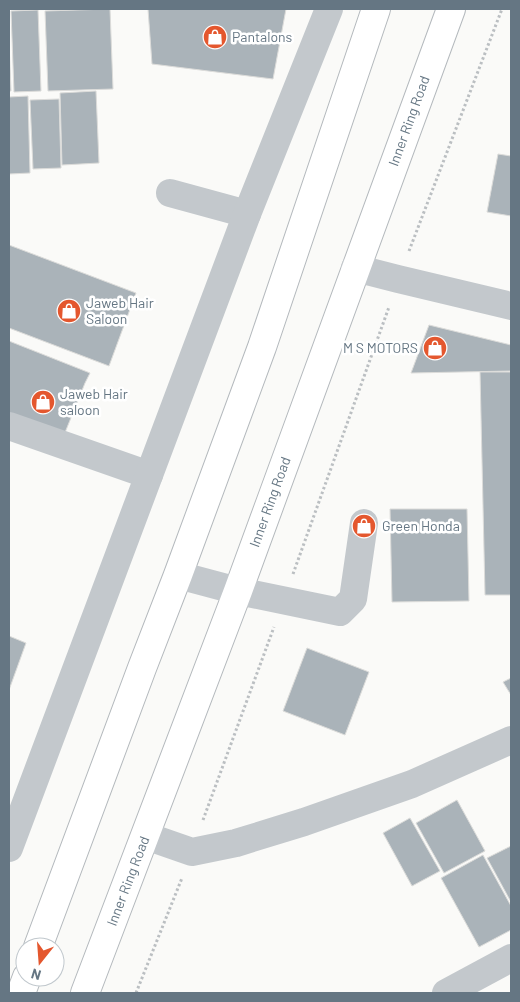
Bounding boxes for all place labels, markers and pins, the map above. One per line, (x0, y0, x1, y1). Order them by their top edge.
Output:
shop icon: Pantalons (202, 24, 228, 50)
place label: Pantalons (232, 28, 293, 45)
place label: Jaweb Hair Saloon (86, 294, 154, 327)
shop icon: Jaweb Hair Saloon (56, 298, 82, 324)
shop icon: M S MOTORS (422, 335, 448, 361)
place label: M S MOTORS (343, 339, 418, 356)
place label: Jaweb Hair saloon (60, 385, 128, 418)
shop icon: Jaweb Hair saloon (30, 389, 56, 415)
shop icon: Green Honda (351, 513, 377, 539)
place label: Green Honda (382, 517, 460, 534)

